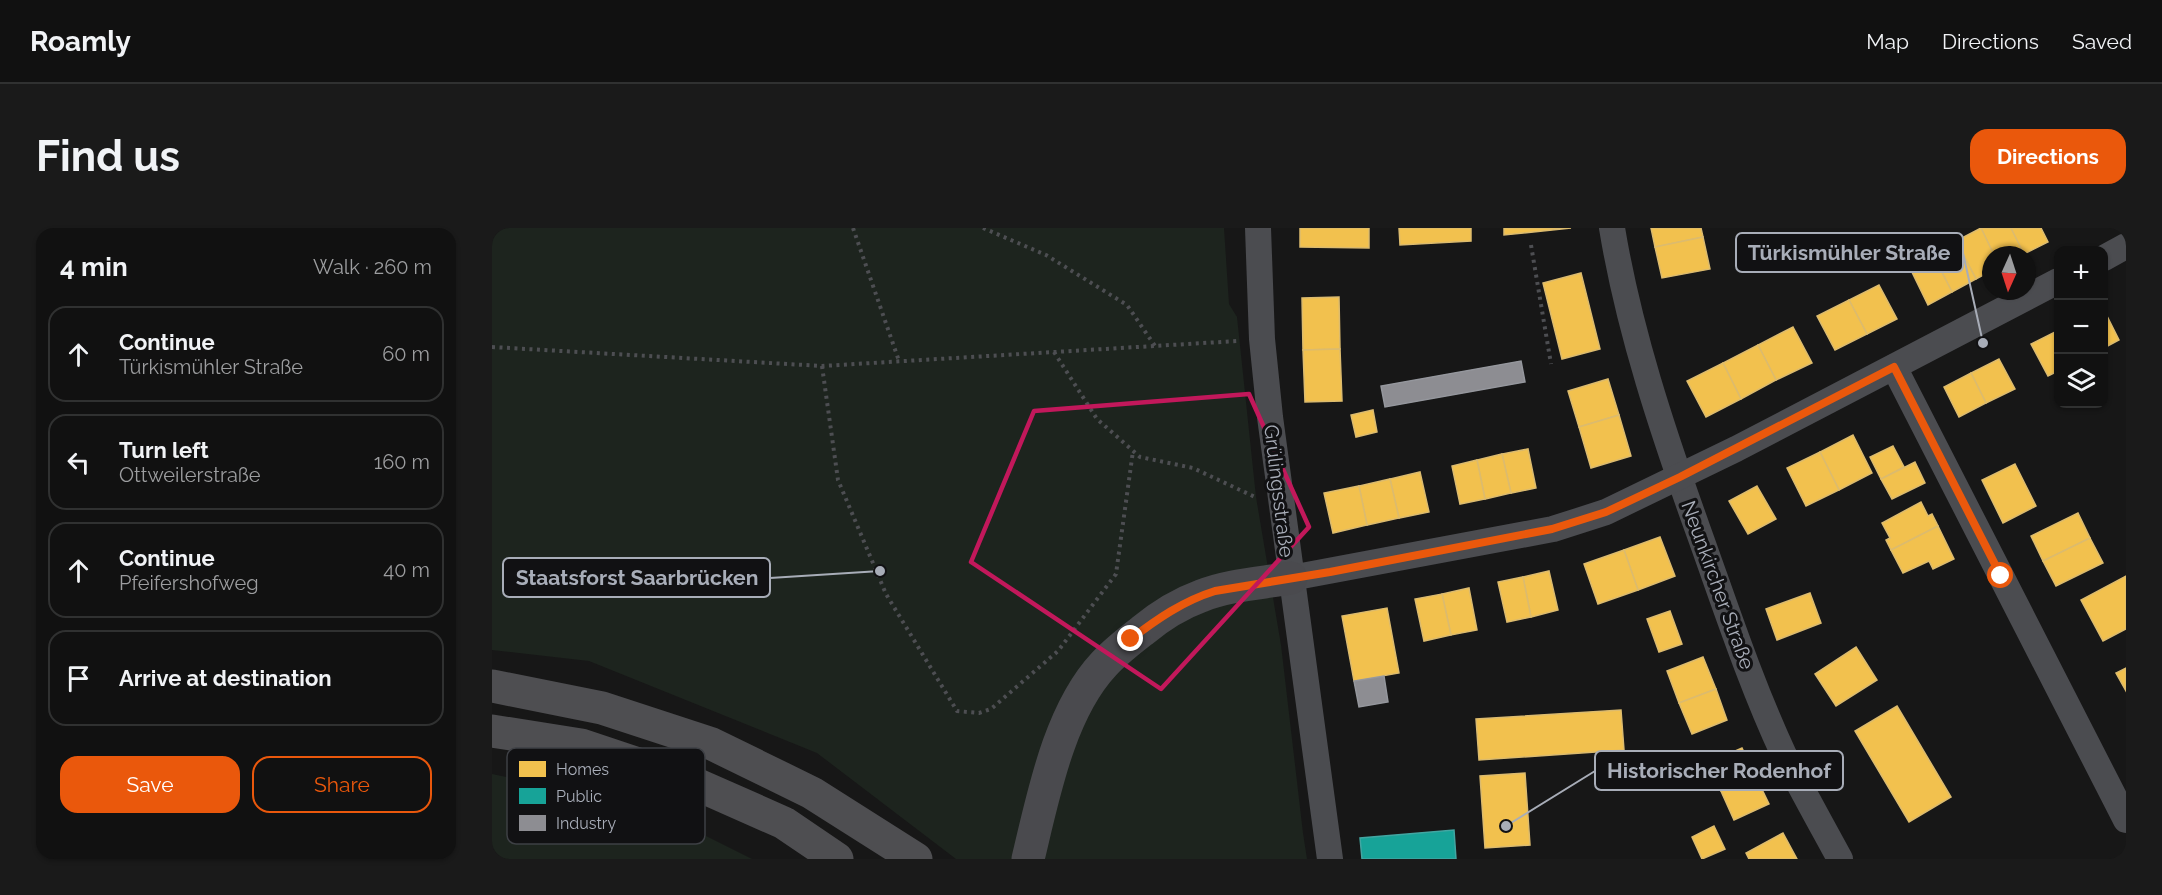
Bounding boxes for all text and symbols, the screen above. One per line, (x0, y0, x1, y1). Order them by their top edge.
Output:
text: Roamly (30, 25, 131, 58)
text: Map (1866, 29, 1909, 54)
text: Directions (1942, 29, 2039, 54)
text: Saved (2072, 29, 2132, 54)
button: Directions (1970, 129, 2126, 184)
text: Find us (36, 132, 180, 181)
callout: Türkismühler Straße (1736, 233, 1963, 272)
text: Türkismühler Straße (1748, 240, 1951, 265)
north arrow (1982, 246, 2036, 300)
map controls (2054, 246, 2108, 408)
button: + (2054, 246, 2108, 300)
text: 4 min (60, 252, 128, 282)
text: Walk · 260 m (313, 255, 432, 279)
button: − (2054, 300, 2108, 354)
text: Continue (119, 329, 215, 355)
icon: ahead (62, 338, 95, 371)
text: 60 m (382, 342, 430, 366)
button: layers (2054, 354, 2108, 408)
text: Türkismühler Straße (119, 355, 303, 379)
street label: Grülingsstraße (1259, 423, 1299, 559)
text: Turn left (119, 437, 209, 463)
icon: left (62, 446, 95, 479)
text: 160 m (374, 450, 430, 474)
text: Ottweilerstraße (119, 463, 261, 487)
street label: Neunkircher Straße (1676, 497, 1760, 673)
text: Continue (119, 545, 215, 571)
icon: ahead (62, 554, 95, 587)
text: 40 m (383, 558, 430, 582)
callout: Staatsforst Saarbrücken (503, 558, 770, 597)
route start (1987, 562, 2013, 588)
text: Staatsforst Saarbrücken (516, 565, 758, 590)
text: Pfeifershofweg (119, 571, 259, 595)
route end (1117, 625, 1143, 651)
icon: arrive (62, 662, 95, 695)
text: Arrive at destination (119, 665, 332, 691)
legend (507, 748, 705, 844)
callout: Historischer Rodenhof (1595, 751, 1843, 790)
button: Save (60, 756, 240, 813)
button: Share (252, 756, 432, 813)
text: Historischer Rodenhof (1607, 758, 1832, 783)
text: Homes (556, 760, 609, 779)
text: Public (556, 787, 602, 806)
text: Industry (556, 814, 616, 833)

